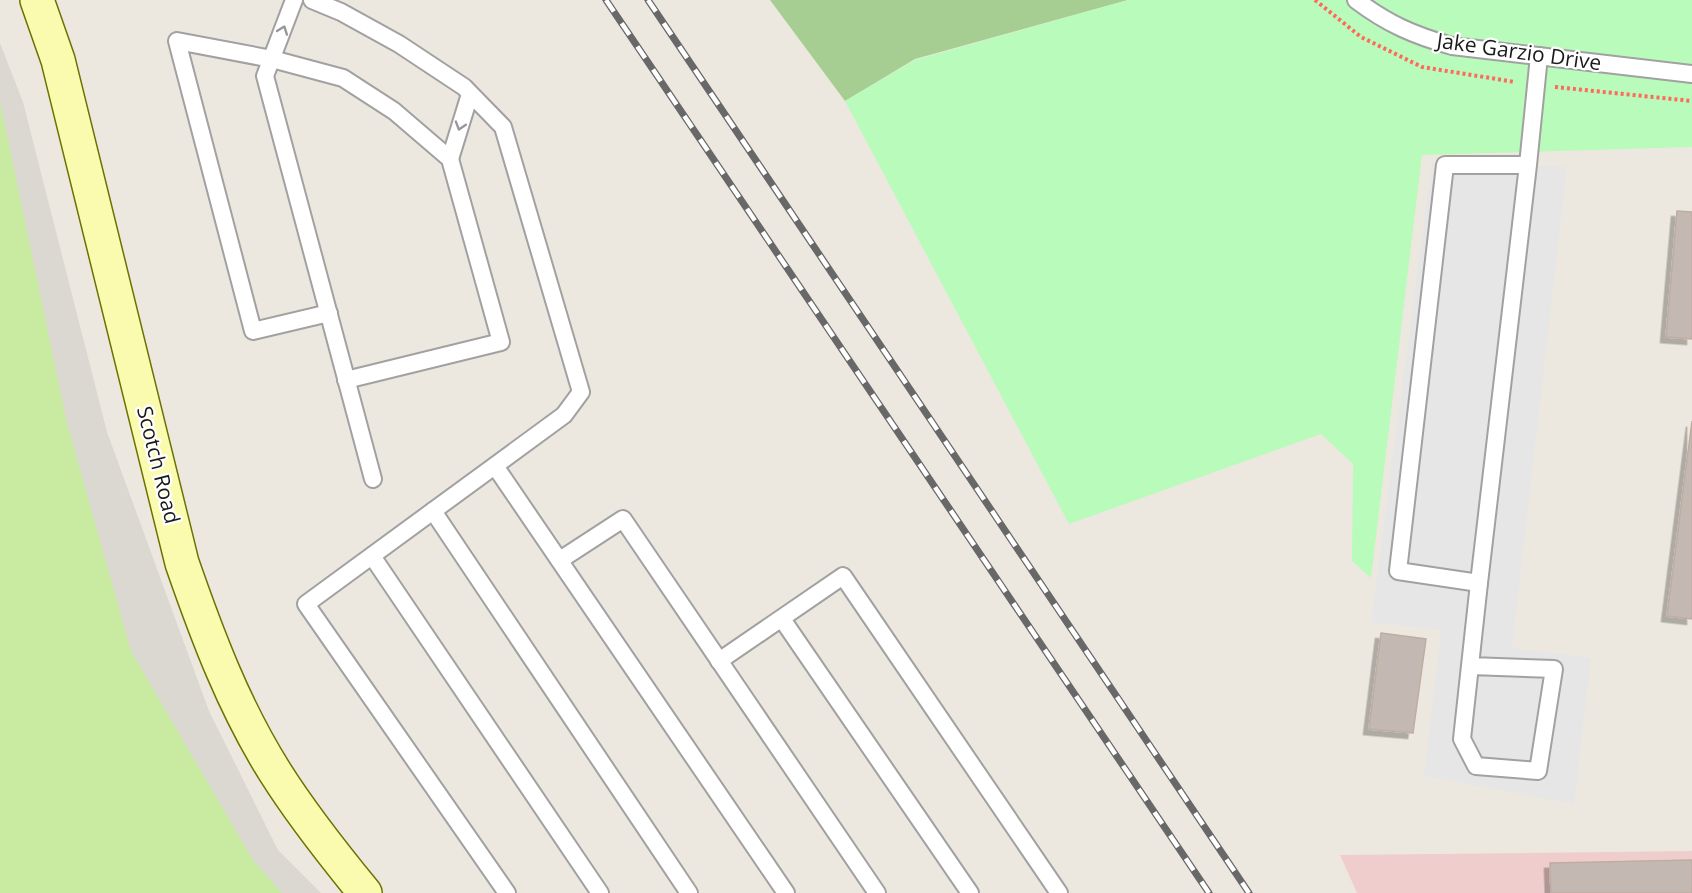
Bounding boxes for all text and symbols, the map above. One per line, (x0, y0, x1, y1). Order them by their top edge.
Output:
one-way arrow (275, 25, 288, 35)
street label: Jake Garzio Drive (1433, 25, 1603, 76)
one-way arrow (455, 120, 467, 131)
street label: Scotch Road (131, 403, 187, 526)

